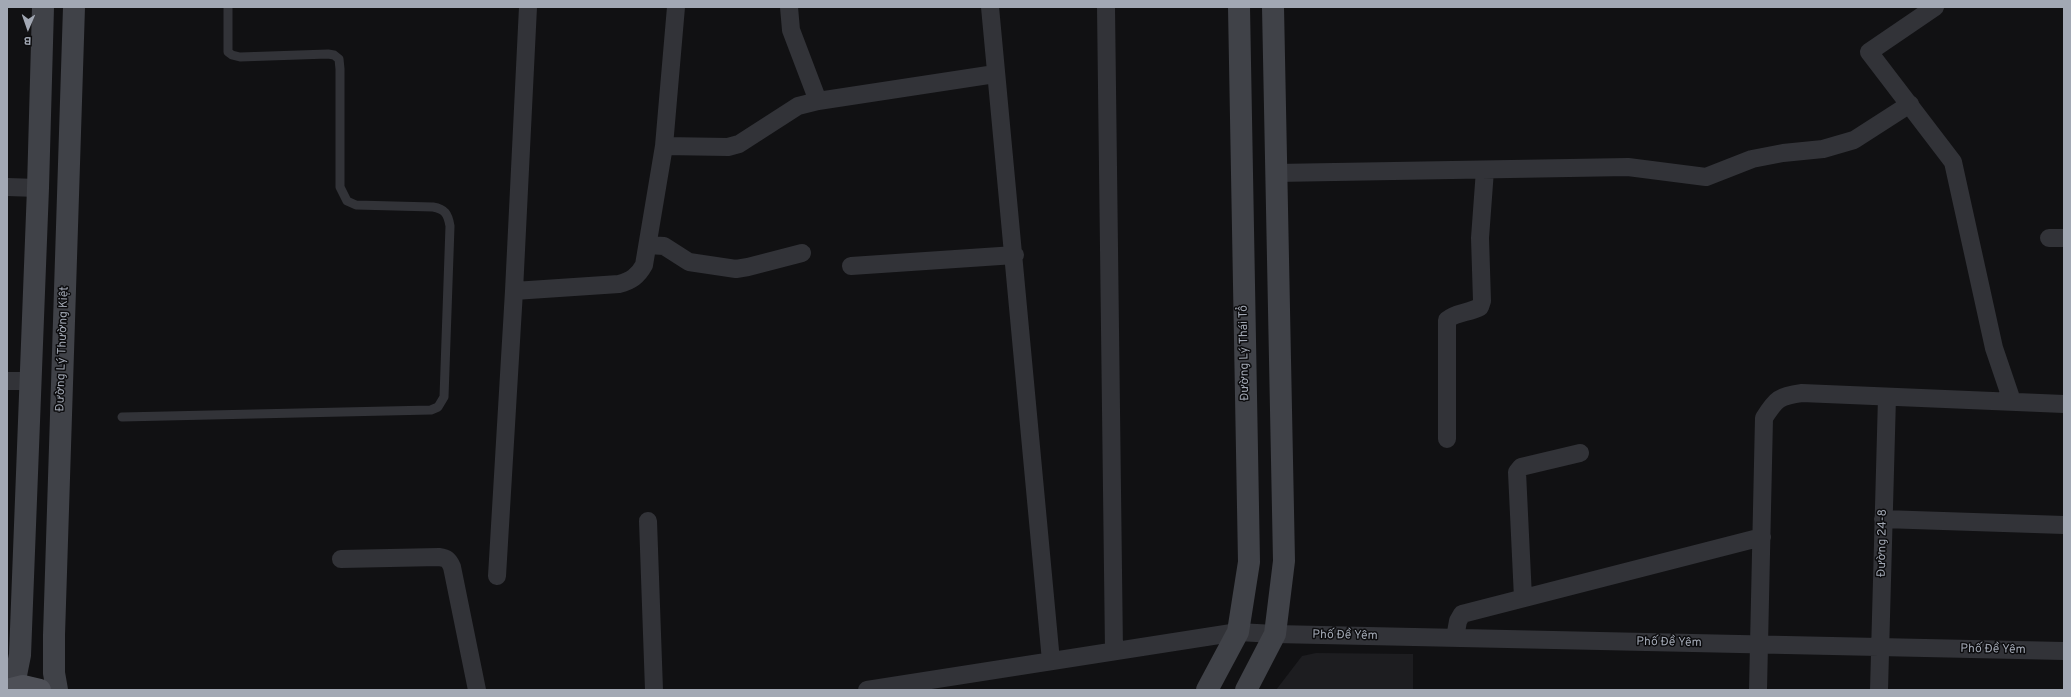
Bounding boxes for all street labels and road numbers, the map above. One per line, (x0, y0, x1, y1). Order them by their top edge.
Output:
street label: Đường Lý Thường Kiệt (54, 286, 72, 412)
street label: Đường Lý Thái Tổ (1237, 305, 1253, 401)
street label: Đường 24-8 (1875, 509, 1891, 577)
street label: Phố Đề Yêm (1312, 628, 1378, 644)
street label: Phố Đề Yêm (1636, 635, 1702, 651)
street label: Phố Đề Yêm (1960, 642, 2026, 658)

